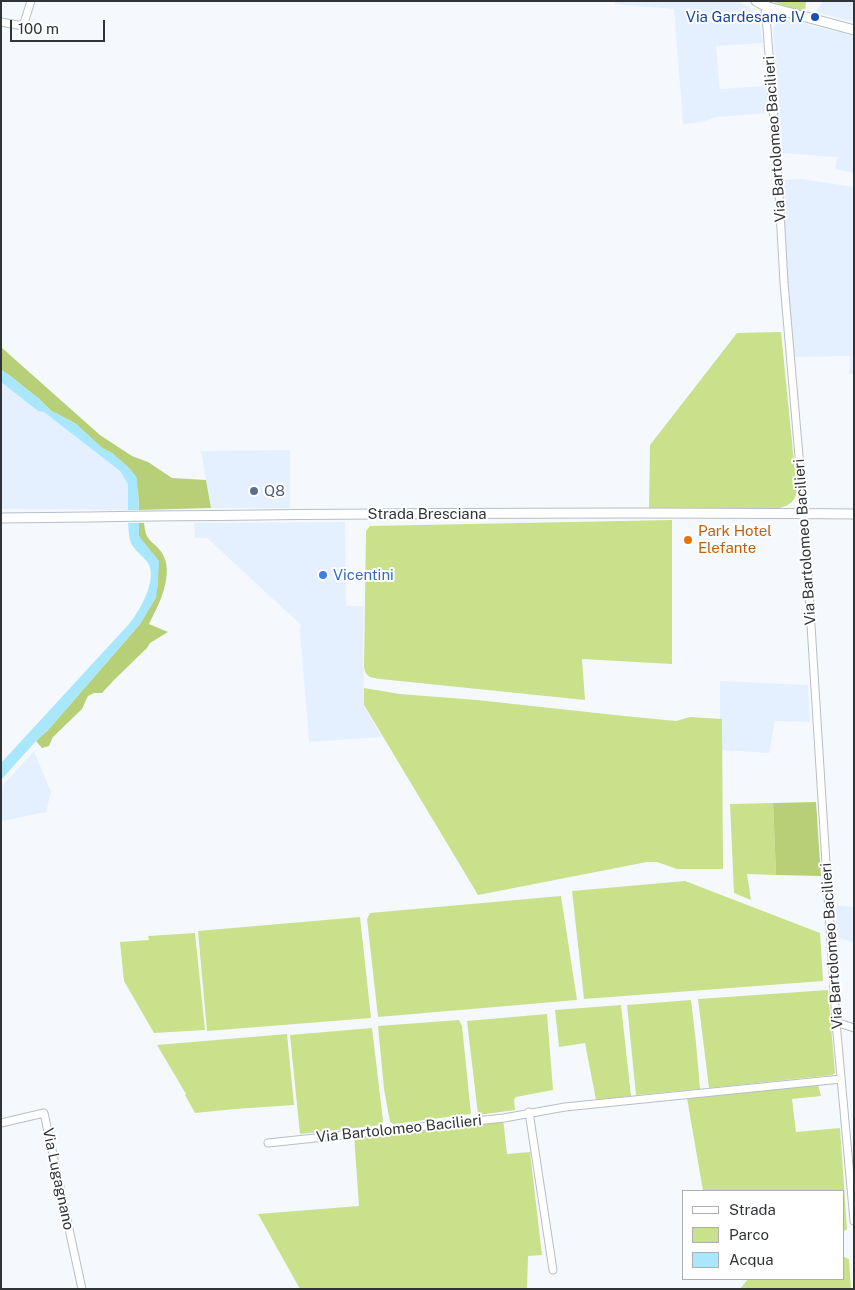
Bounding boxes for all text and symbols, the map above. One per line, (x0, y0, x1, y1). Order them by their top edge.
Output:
place label: Via Gardesane IV (686, 8, 805, 26)
scale bar (12, 10, 108, 42)
marker: Via Gardesane IV (809, 11, 821, 23)
text: 100 m (18, 20, 59, 37)
street label: Via Bartolomeo Bacilieri (760, 55, 790, 223)
street label: Via Bartolomeo Bacilieri (790, 458, 820, 626)
place label: Q8 (264, 482, 285, 500)
marker: Q8 (248, 485, 260, 497)
street label: Strada Bresciana (367, 505, 487, 523)
place label: Park Hotel Elefante (698, 522, 772, 557)
marker: Park Hotel Elefante (682, 534, 694, 546)
place label: Vicentini (333, 566, 394, 584)
marker: Vicentini (317, 569, 329, 581)
street label: Via Bartolomeo Bacilieri (817, 862, 847, 1030)
street label: Via Bartolomeo Bacilieri (315, 1111, 483, 1147)
street label: Via Lugagnano (38, 1126, 78, 1232)
legend (682, 1190, 845, 1280)
text: Strada (729, 1201, 776, 1218)
text: Parco (729, 1226, 769, 1243)
text: Acqua (729, 1251, 774, 1268)

